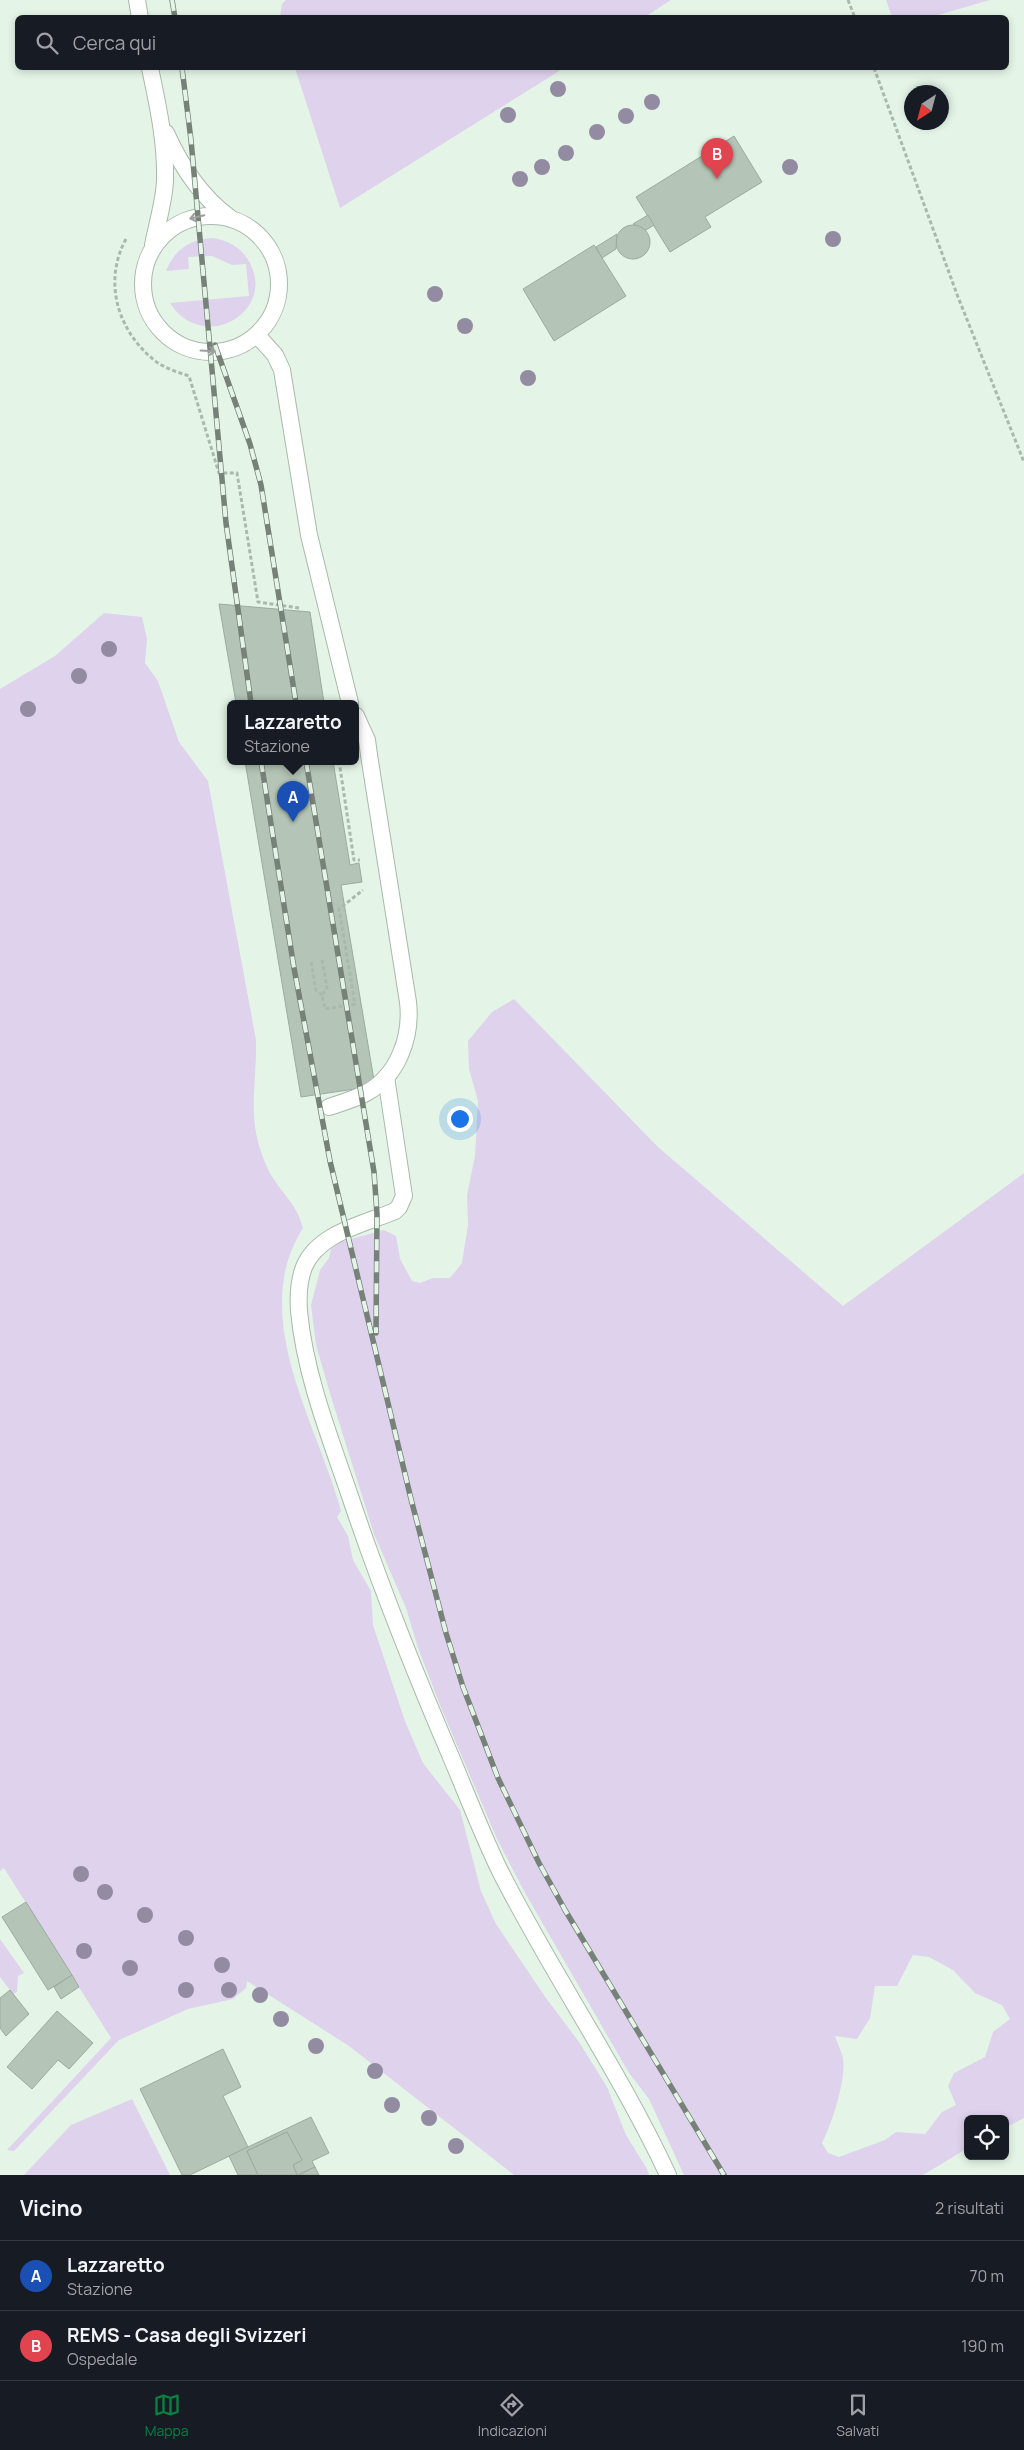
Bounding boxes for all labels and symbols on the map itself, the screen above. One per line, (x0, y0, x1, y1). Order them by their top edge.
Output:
north arrow (904, 85, 949, 130)
pin: B (701, 138, 733, 179)
one-way arrow (190, 213, 206, 222)
one-way arrow (200, 347, 216, 356)
pin: A (277, 781, 309, 822)
your location (447, 1106, 473, 1132)

